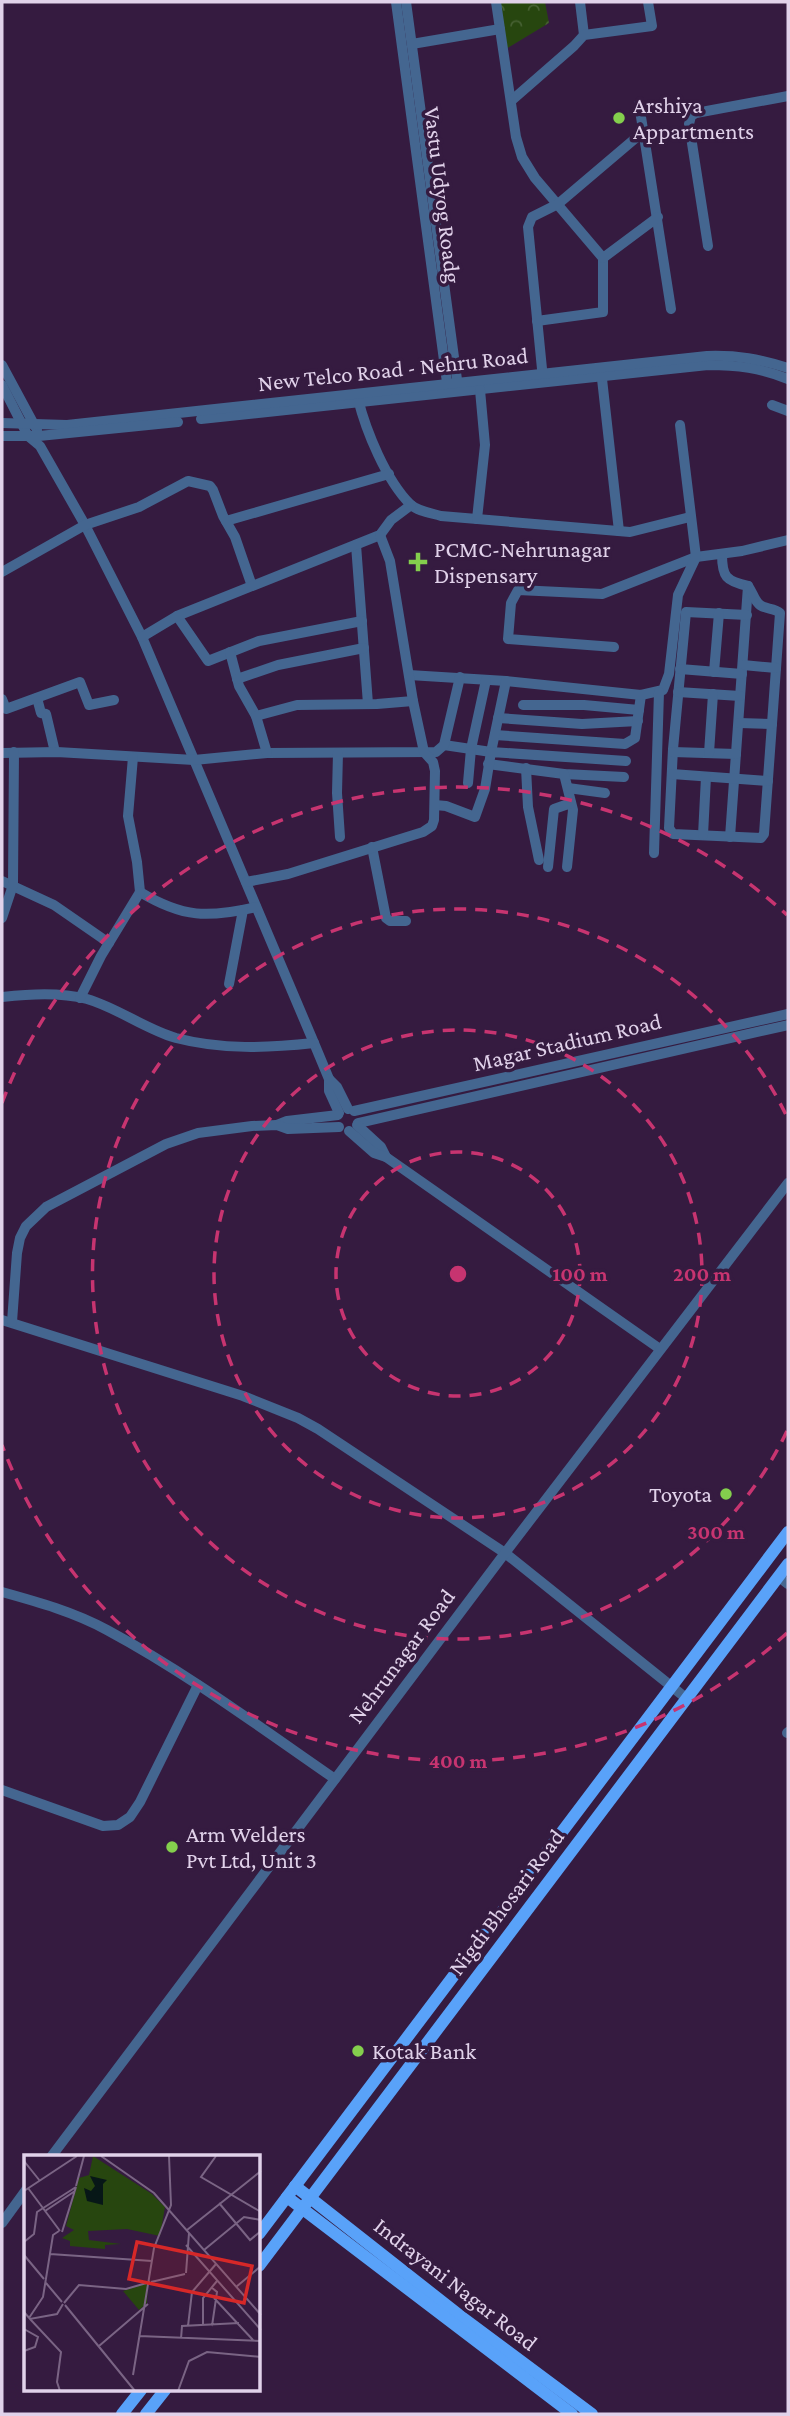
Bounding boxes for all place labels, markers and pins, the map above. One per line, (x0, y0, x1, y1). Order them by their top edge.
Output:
place label: Arshiya Appartments (633, 92, 754, 144)
marker: Arshiya Appartments (611, 110, 627, 126)
place label: PCMC-Nehrunagar Dispensary (434, 536, 611, 588)
marker: PCMC-Nehrunagar Dispensary (408, 552, 428, 572)
centre of rings (446, 1262, 470, 1286)
place label: Toyota (649, 1481, 712, 1507)
marker: Toyota (718, 1486, 734, 1502)
place label: Arm Welders Pvt Ltd, Unit 3 (186, 1821, 317, 1873)
marker: Arm Welders Pvt Ltd, Unit 3 (164, 1839, 180, 1855)
place label: Kotak Bank (372, 2038, 476, 2064)
marker: Kotak Bank (350, 2043, 366, 2059)

